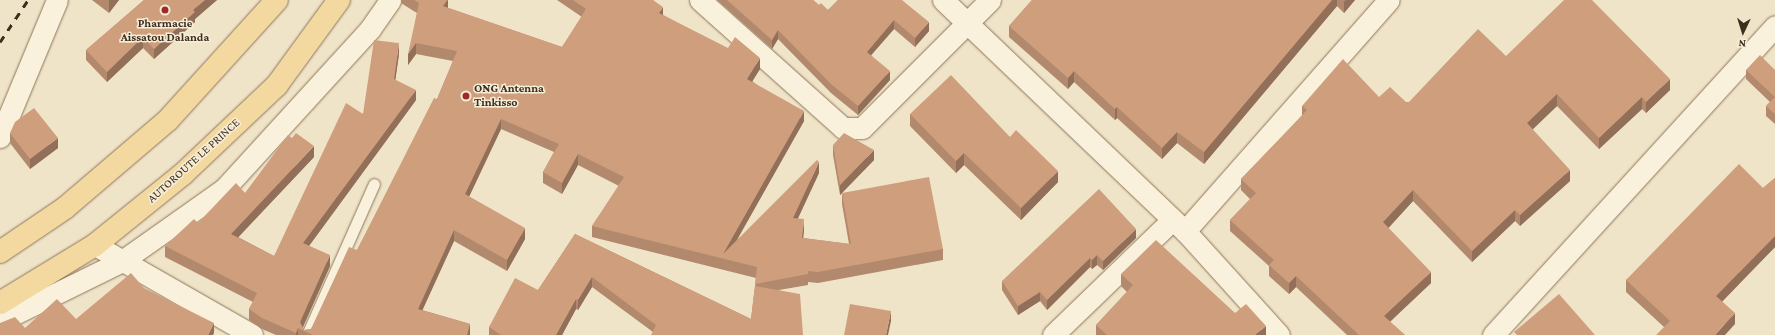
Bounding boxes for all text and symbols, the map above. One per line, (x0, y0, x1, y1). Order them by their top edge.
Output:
marker: Pharmacie Aissatou Dalanda (160, 5, 170, 15)
north arrow (1723, 12, 1763, 52)
place label: Pharmacie Aissatou Dalanda (121, 17, 209, 45)
text: N (1738, 38, 1746, 50)
place label: ONG Antenna Tinkisso (474, 82, 544, 110)
marker: ONG Antenna Tinkisso (461, 91, 471, 101)
street label: AUTOROUTE LE PRINCE (145, 116, 243, 206)

